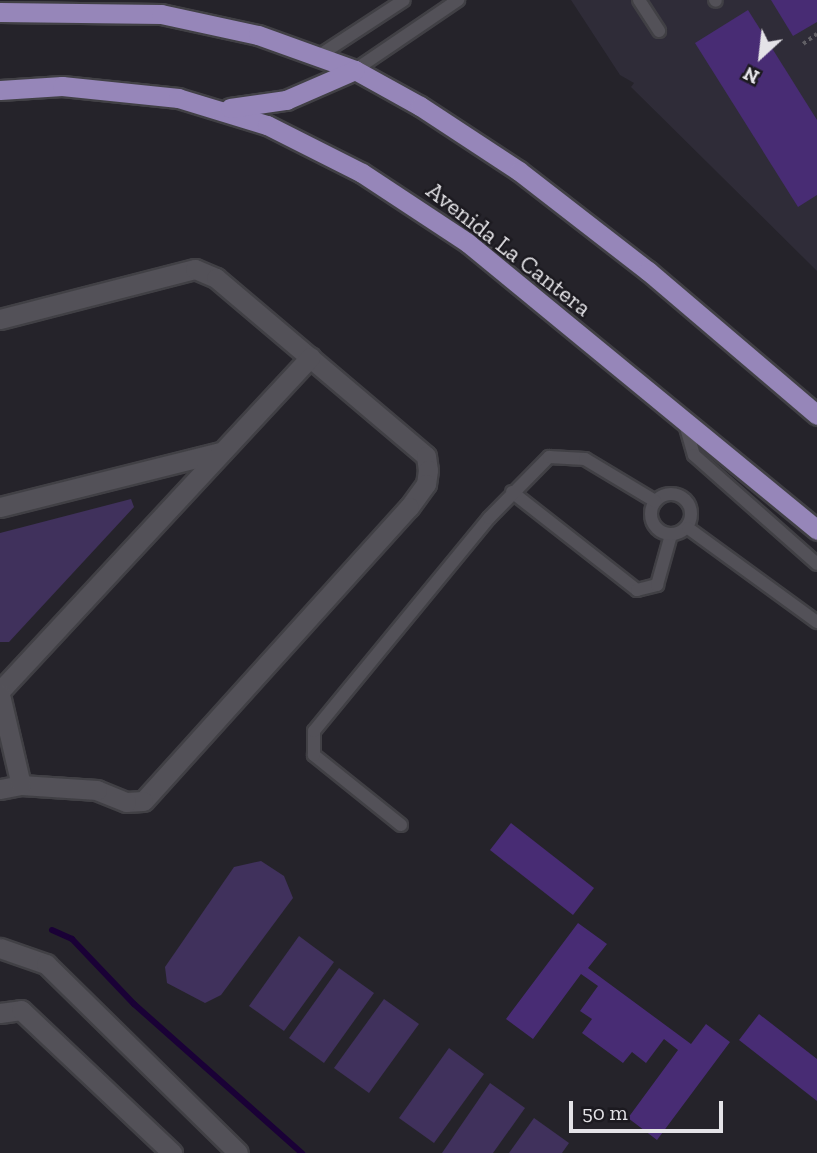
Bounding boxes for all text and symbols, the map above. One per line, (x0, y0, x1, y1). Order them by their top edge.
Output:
north arrow (726, 21, 796, 91)
text: N (740, 62, 763, 89)
street label: Avenida La Cantera (421, 176, 597, 322)
scale bar (572, 1086, 726, 1130)
text: 50 m (582, 1100, 628, 1125)

